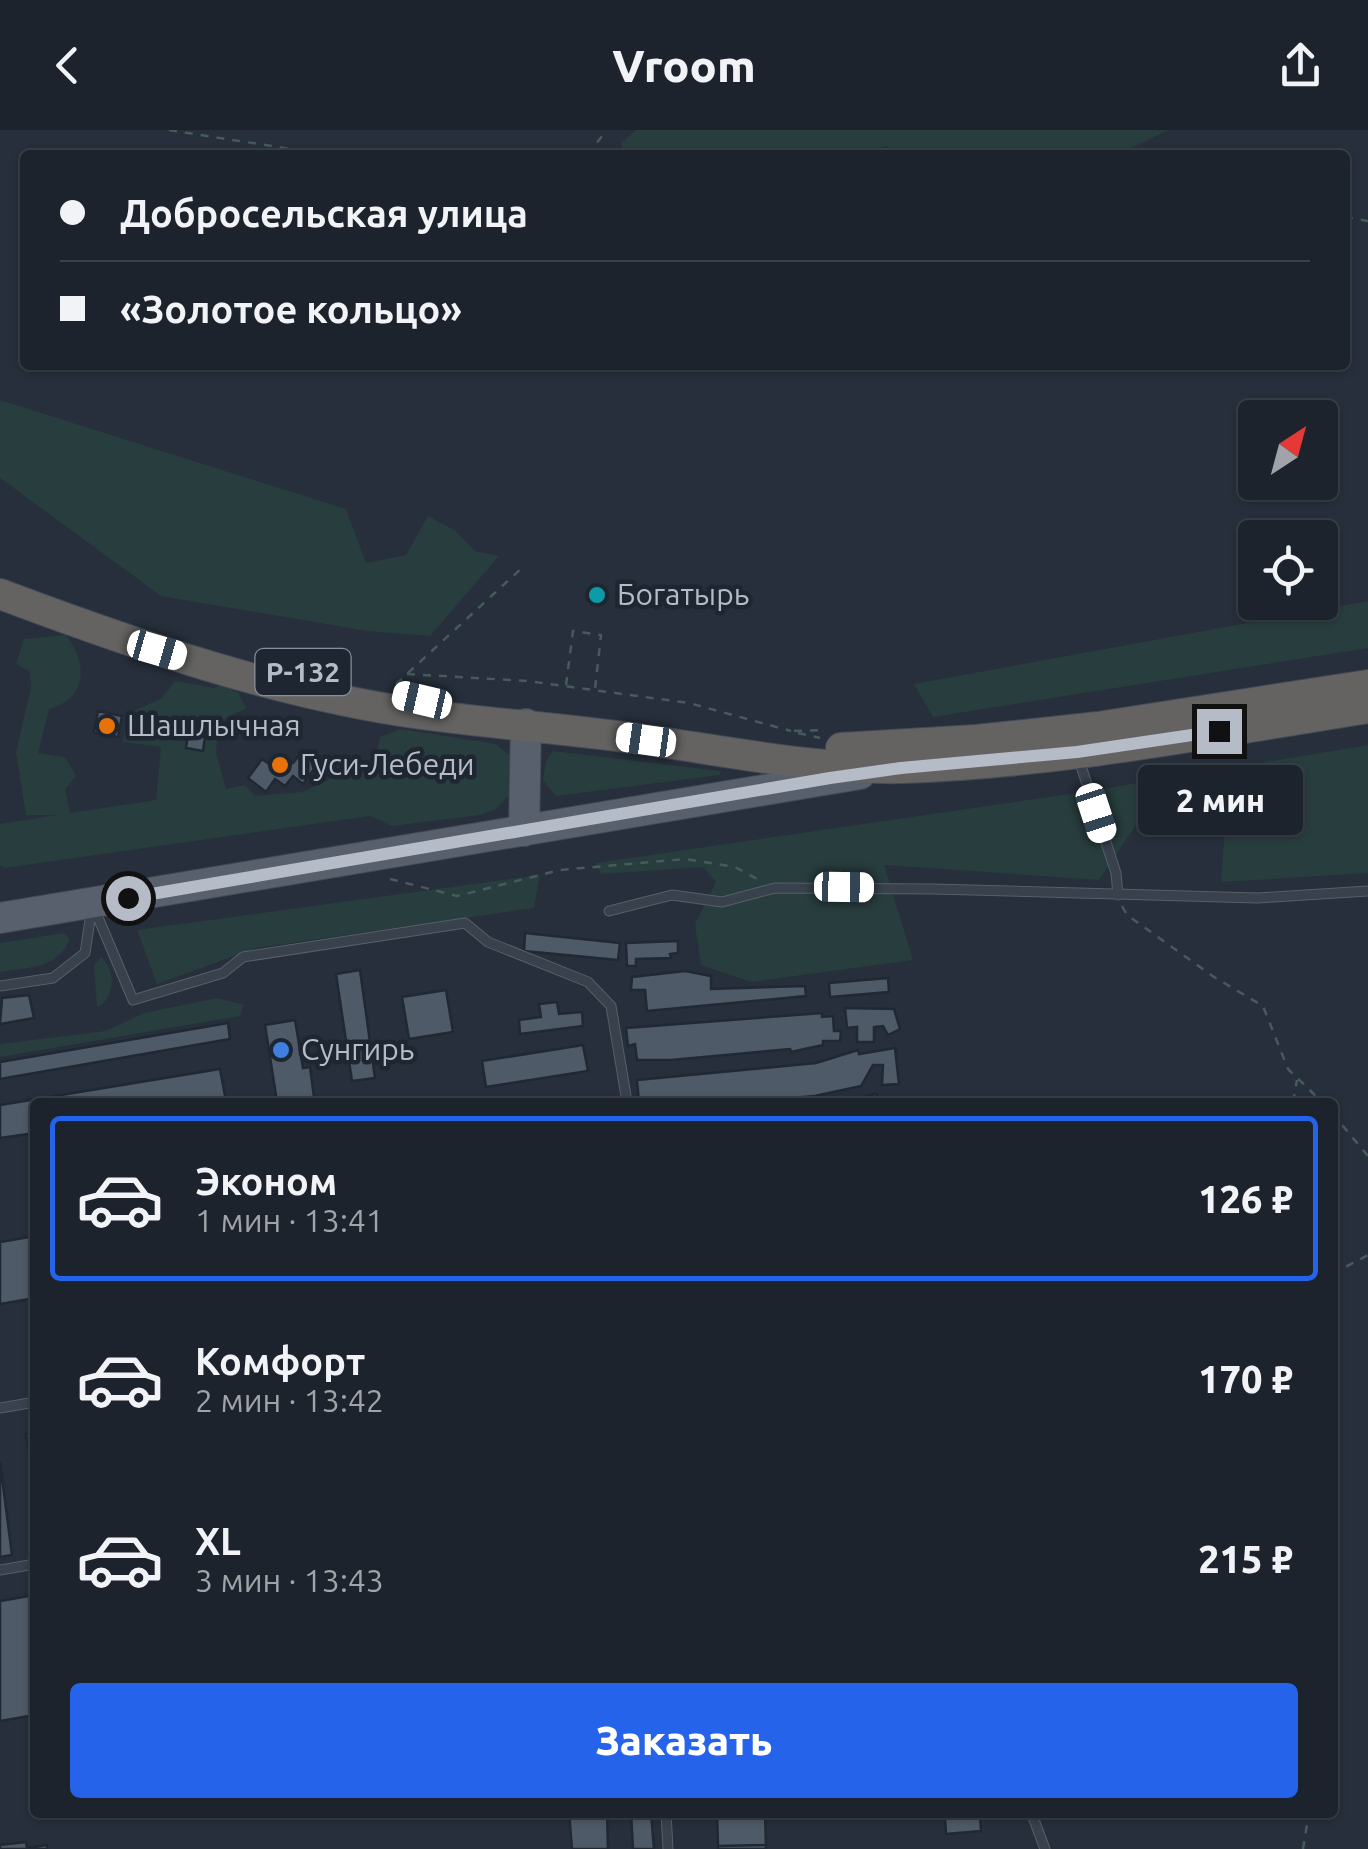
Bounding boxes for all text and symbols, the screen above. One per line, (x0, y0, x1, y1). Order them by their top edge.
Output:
icon: back (40, 38, 95, 93)
icon: share (1273, 38, 1328, 93)
text: Vroom (612, 40, 756, 91)
text: Добросельская улица (120, 192, 528, 234)
text: «Золотое кольцо» (120, 288, 462, 330)
north arrow (1238, 400, 1338, 500)
map controls (1238, 400, 1338, 620)
button: locate (1238, 520, 1338, 620)
place label: Богатырь (617, 577, 749, 611)
marker: Богатырь (586, 584, 608, 606)
car (124, 627, 190, 673)
road number: Р-132 (256, 649, 350, 695)
car (389, 679, 455, 721)
place label: Шашлычная (127, 708, 301, 742)
route end (1197, 709, 1242, 754)
marker: Шашлычная (96, 715, 118, 737)
car (614, 721, 678, 759)
place label: Гуси-Лебеди (300, 747, 475, 781)
marker: Гуси-Лебеди (269, 754, 291, 776)
callout: 2 мин (1136, 766, 1302, 836)
car (1072, 780, 1120, 846)
text: 2 мин (1176, 782, 1265, 818)
car (814, 871, 874, 903)
route start (106, 876, 151, 921)
place label: Сунгирь (301, 1032, 414, 1066)
marker: Сунгирь (270, 1039, 292, 1061)
icon: car (75, 1154, 165, 1244)
text: Эконом (195, 1160, 337, 1202)
text: 126 ₽ (1198, 1178, 1293, 1220)
text: 1 мин · 13:41 (195, 1202, 384, 1238)
icon: car (75, 1334, 165, 1424)
text: Комфорт (195, 1340, 365, 1382)
text: 170 ₽ (1198, 1358, 1293, 1400)
text: 2 мин · 13:42 (195, 1382, 384, 1418)
icon: car (75, 1514, 165, 1604)
text: XL (195, 1520, 241, 1562)
text: 215 ₽ (1198, 1538, 1293, 1580)
text: 3 мин · 13:43 (195, 1562, 384, 1598)
button: Заказать (70, 1683, 1298, 1798)

